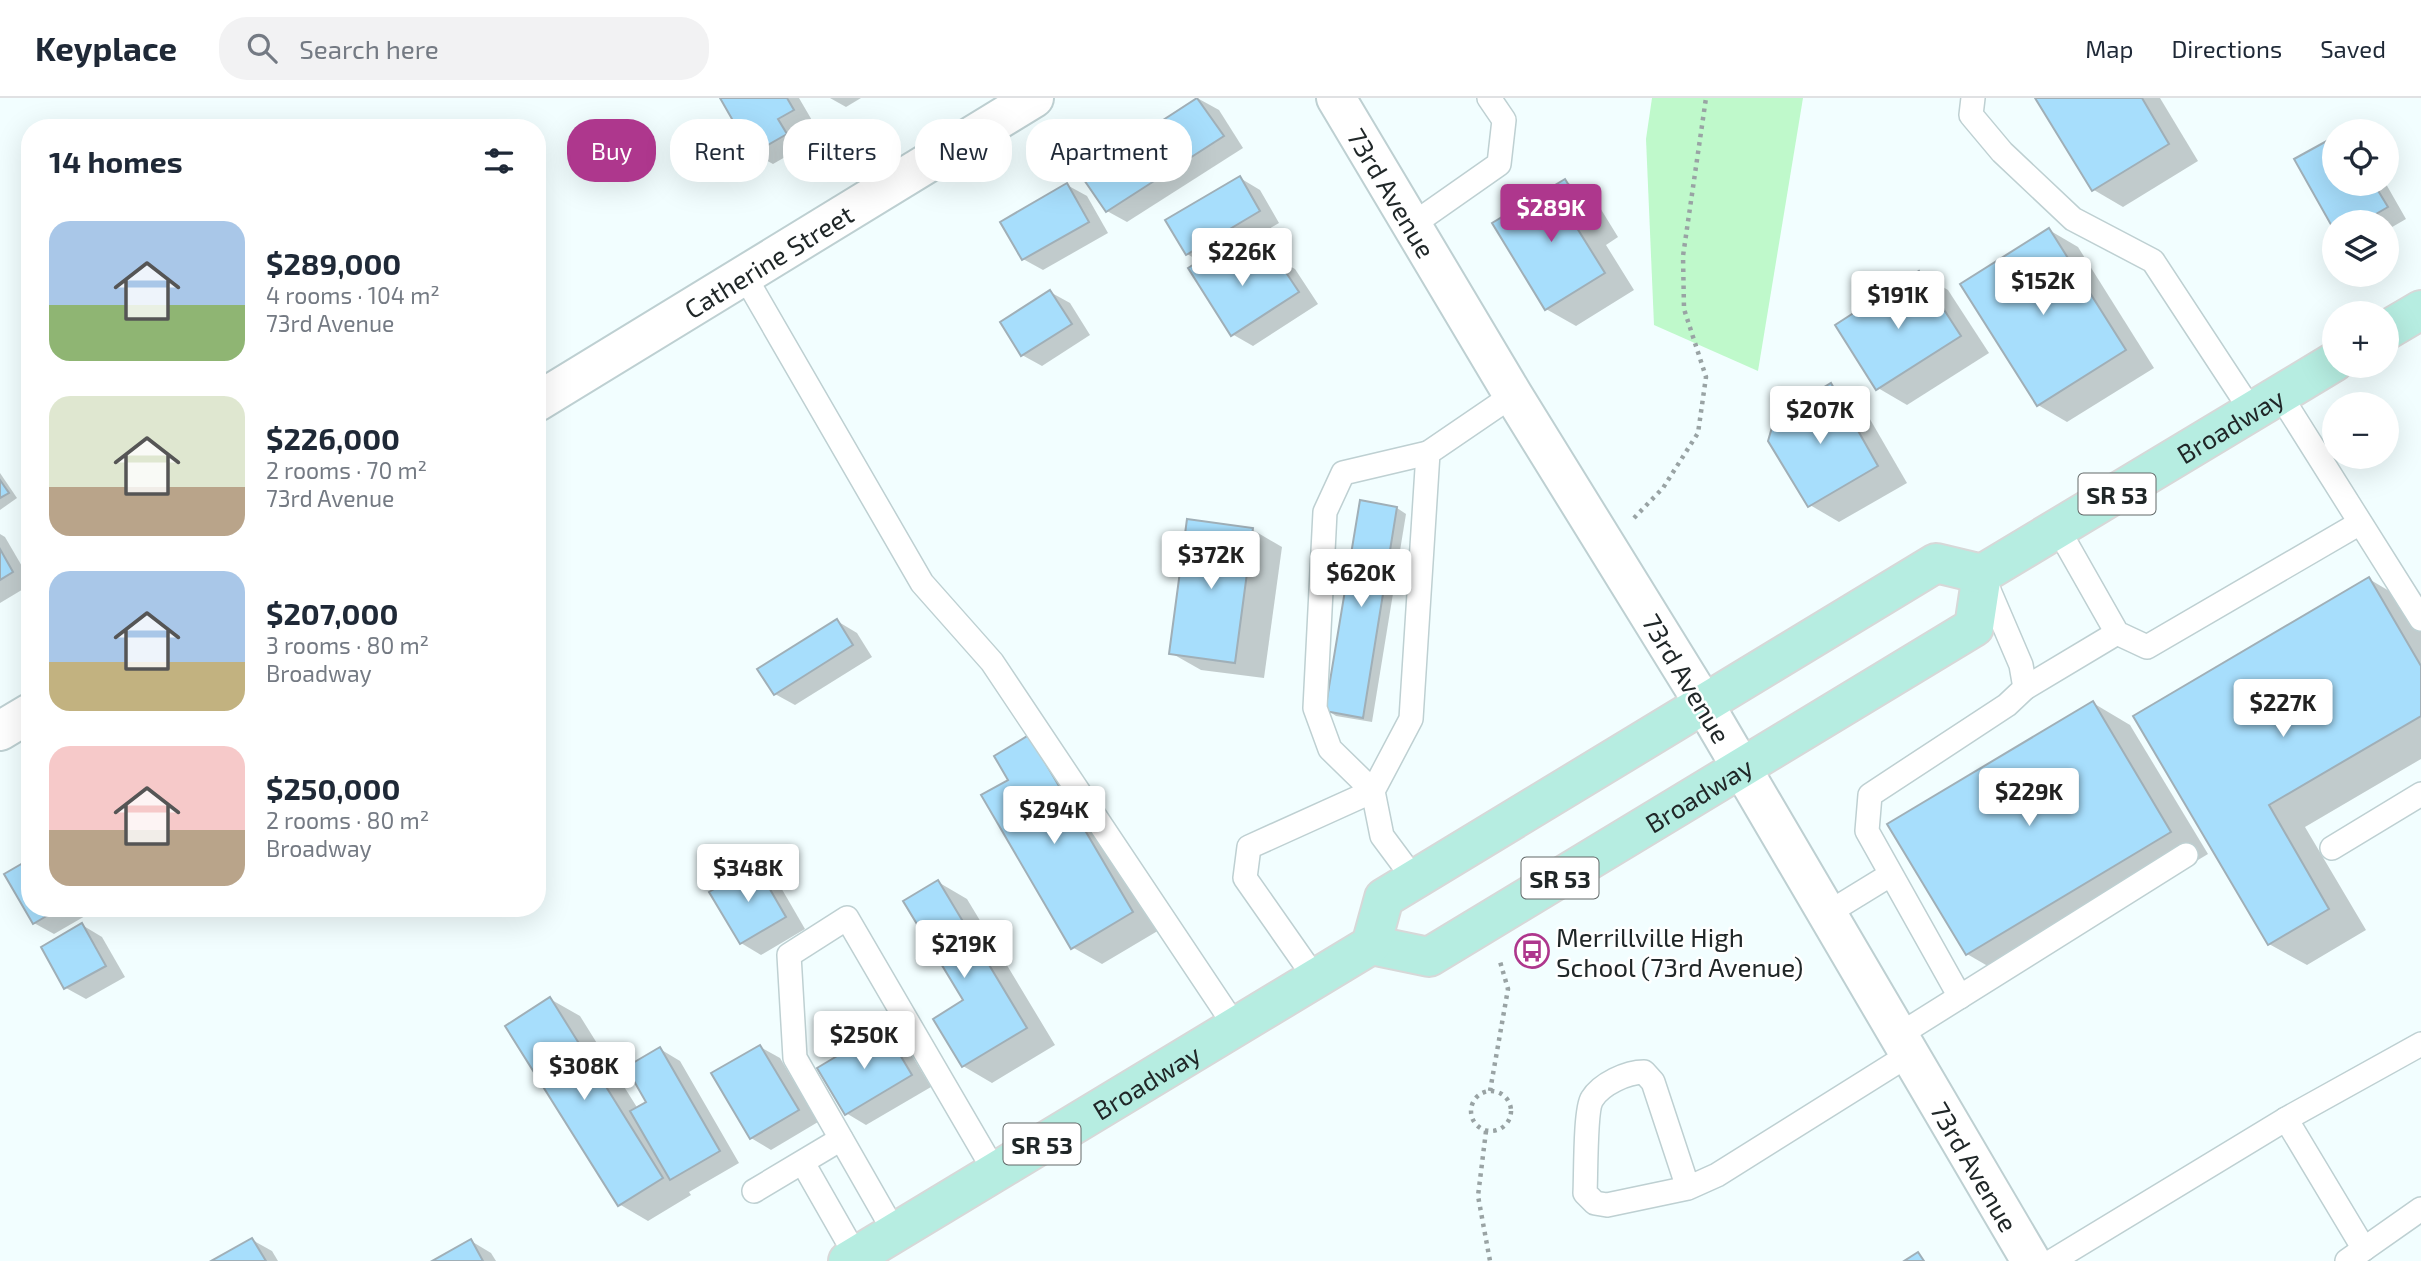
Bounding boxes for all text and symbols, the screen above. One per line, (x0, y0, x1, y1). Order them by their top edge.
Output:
search box (219, 17, 709, 80)
text: Keyplace (35, 28, 177, 68)
icon: search (243, 29, 281, 67)
text: Search here (299, 33, 439, 64)
text: Map (2085, 34, 2133, 63)
text: Directions (2171, 34, 2282, 63)
text: Saved (2320, 34, 2386, 63)
chip: Buy (567, 119, 656, 182)
chip: Rent (670, 119, 769, 182)
chip: Filters (783, 119, 901, 182)
chip: New (915, 119, 1012, 182)
chip: Apartment (1026, 119, 1192, 182)
map controls (2322, 119, 2399, 469)
button: locate (2322, 119, 2399, 196)
street label: 73rd Avenue (1342, 122, 1443, 263)
icon: filters (480, 142, 518, 180)
text: 14 homes (49, 143, 183, 179)
pin: $289K (1502, 184, 1600, 244)
text: $289K (1516, 193, 1586, 221)
street label: Catherine Street (678, 197, 858, 324)
button: layers (2322, 210, 2399, 287)
pin: $226K (1193, 228, 1291, 288)
text: $226K (1208, 237, 1276, 265)
text: $289,000 (266, 245, 401, 281)
icon: home (105, 249, 189, 333)
pin: $152K (1994, 258, 2092, 317)
text: $152K (2011, 266, 2075, 294)
pin: $191K (1849, 272, 1947, 331)
text: $191K (1867, 280, 1929, 308)
text: 4 rooms · 104 m² (266, 281, 440, 309)
button: + (2322, 301, 2399, 378)
text: 73rd Avenue (266, 309, 394, 337)
street label: Broadway (2171, 381, 2289, 469)
pin: $207K (1771, 386, 1869, 446)
button: − (2322, 392, 2399, 469)
text: $207K (1786, 395, 1854, 423)
text: $226,000 (266, 420, 400, 456)
icon: home (105, 424, 189, 508)
text: 2 rooms · 70 m² (266, 456, 427, 484)
road number: SR 53 (2078, 474, 2156, 514)
text: 73rd Avenue (266, 484, 394, 512)
pin: $372K (1162, 532, 1260, 591)
text: $372K (1178, 540, 1244, 568)
pin: $620K (1312, 550, 1410, 609)
text: $620K (1326, 558, 1396, 586)
text: $207,000 (266, 595, 398, 631)
icon: home (105, 599, 189, 683)
street label: 73rd Avenue (1636, 608, 1738, 748)
text: 3 rooms · 80 m² (266, 631, 429, 659)
text: Broadway (266, 659, 372, 687)
pin: $227K (2234, 680, 2332, 739)
text: $227K (2250, 688, 2316, 716)
street label: Broadway (1639, 750, 1758, 838)
pin: $229K (1980, 768, 2078, 828)
text: $250,000 (266, 770, 400, 806)
icon: home (105, 774, 189, 858)
text: $229K (1995, 777, 2063, 805)
pin: $294K (1005, 786, 1103, 846)
text: $294K (1019, 795, 1089, 823)
text: 2 rooms · 80 m² (266, 806, 429, 834)
text: Broadway (266, 834, 372, 862)
pin: $348K (699, 844, 797, 904)
text: $348K (713, 853, 783, 881)
road number: SR 53 (1522, 858, 1598, 898)
pin: $219K (915, 920, 1013, 980)
place label: Merrillville High School (73rd Avenue) (1556, 921, 1803, 982)
text: $219K (932, 929, 996, 957)
bus stop icon: Merrillville High School (73rd Avenue) (1513, 932, 1551, 970)
pin: $250K (815, 1012, 913, 1071)
text: $250K (830, 1020, 898, 1048)
street label: Broadway (1087, 1037, 1205, 1125)
pin: $308K (535, 1042, 633, 1102)
text: $308K (549, 1051, 619, 1079)
street label: 73rd Avenue (1925, 1096, 2025, 1237)
road number: SR 53 (1004, 1124, 1080, 1164)

